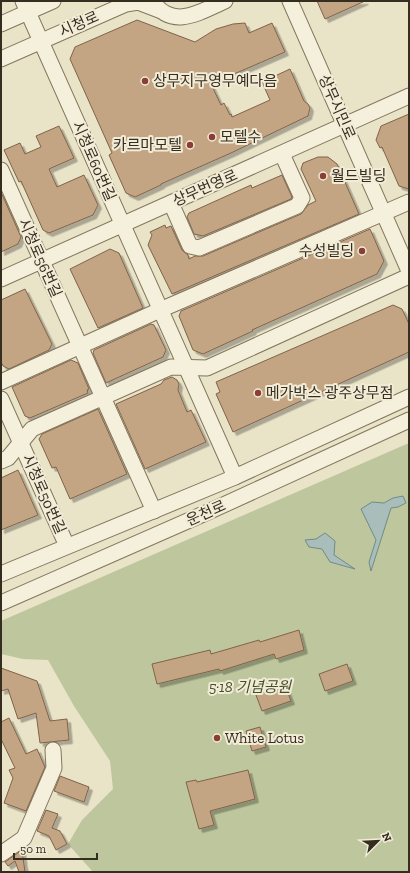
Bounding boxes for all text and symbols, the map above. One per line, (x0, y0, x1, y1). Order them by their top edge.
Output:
street label: 시청로 (56, 7, 102, 41)
place label: 상무지구영무예다음 (153, 72, 277, 90)
street label: 상무시민로 (315, 72, 359, 142)
marker: 상무지구영무예다음 (140, 76, 150, 86)
street label: 시청로60번길 (68, 118, 120, 204)
place label: 모텔수 (220, 128, 261, 146)
marker: 모텔수 (207, 132, 217, 142)
place label: 카르마모텔 (113, 136, 182, 154)
marker: 카르마모텔 (185, 140, 195, 150)
street label: 상무번영로 (170, 166, 240, 210)
place label: 월드빌딩 (331, 167, 386, 185)
marker: 월드빌딩 (318, 171, 328, 181)
street label: 시청로56번길 (15, 216, 65, 300)
place label: 수성빌딩 (299, 242, 354, 260)
marker: 수성빌딩 (357, 246, 367, 256)
place label: 메가박스 광주상무점 (266, 384, 394, 402)
marker: 메가박스 광주상무점 (253, 388, 263, 398)
street label: 시청로50번길 (18, 451, 70, 537)
street label: 운천로 (183, 496, 229, 530)
park label: 5·18 기념공원 (209, 678, 292, 696)
place label: White Lotus (225, 729, 304, 747)
marker: White Lotus (212, 733, 222, 743)
north arrow (358, 821, 398, 861)
text: N (379, 831, 395, 844)
scale bar (14, 835, 97, 861)
text: 50 m (20, 842, 47, 856)

